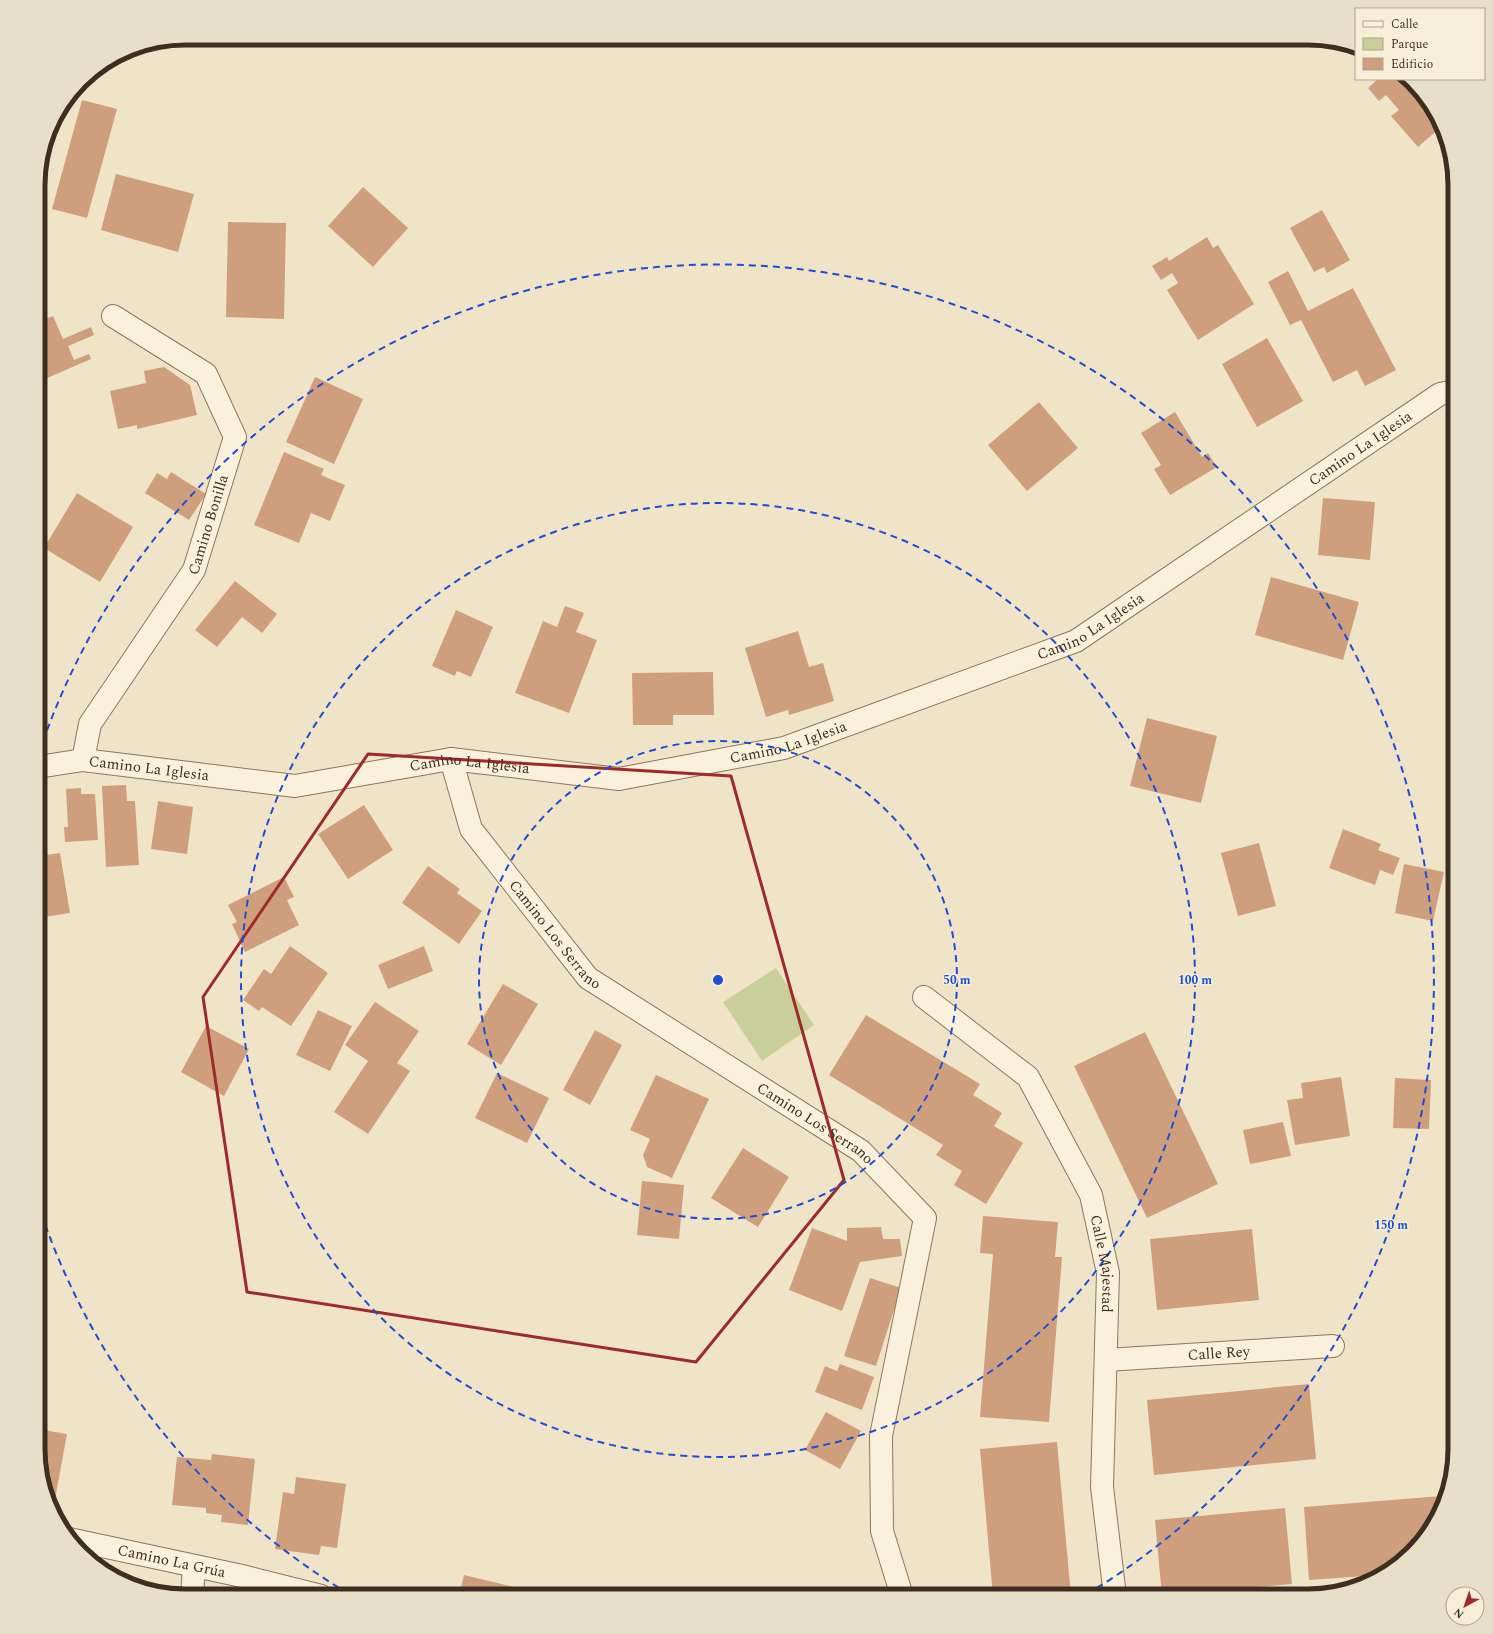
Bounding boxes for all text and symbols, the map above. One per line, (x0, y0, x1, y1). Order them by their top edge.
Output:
legend (1355, 8, 1485, 80)
text: Calle (1391, 15, 1419, 34)
text: Parque (1391, 35, 1428, 54)
text: Edificio (1391, 55, 1433, 74)
street label: Camino La Iglesia (1304, 404, 1417, 492)
street label: Camino Bonilla (182, 471, 235, 578)
street label: Camino La Iglesia (1033, 586, 1149, 666)
street label: Camino La Iglesia (728, 714, 851, 769)
street label: Camino La Iglesia (408, 747, 532, 780)
street label: Camino La Iglesia (87, 749, 211, 787)
street label: Camino Los Serrano (503, 875, 606, 995)
text: 50 m (943, 971, 971, 990)
text: 100 m (1178, 971, 1212, 990)
centre of rings (711, 973, 725, 987)
street label: Camino Los Serrano (752, 1076, 879, 1169)
street label: Calle Majestad (1084, 1213, 1119, 1313)
text: 150 m (1374, 1216, 1408, 1235)
street label: Calle Rey (1187, 1340, 1251, 1366)
street label: Camino La Grúa (115, 1538, 229, 1584)
north arrow (1445, 1586, 1485, 1626)
text: N (1450, 1604, 1468, 1623)

